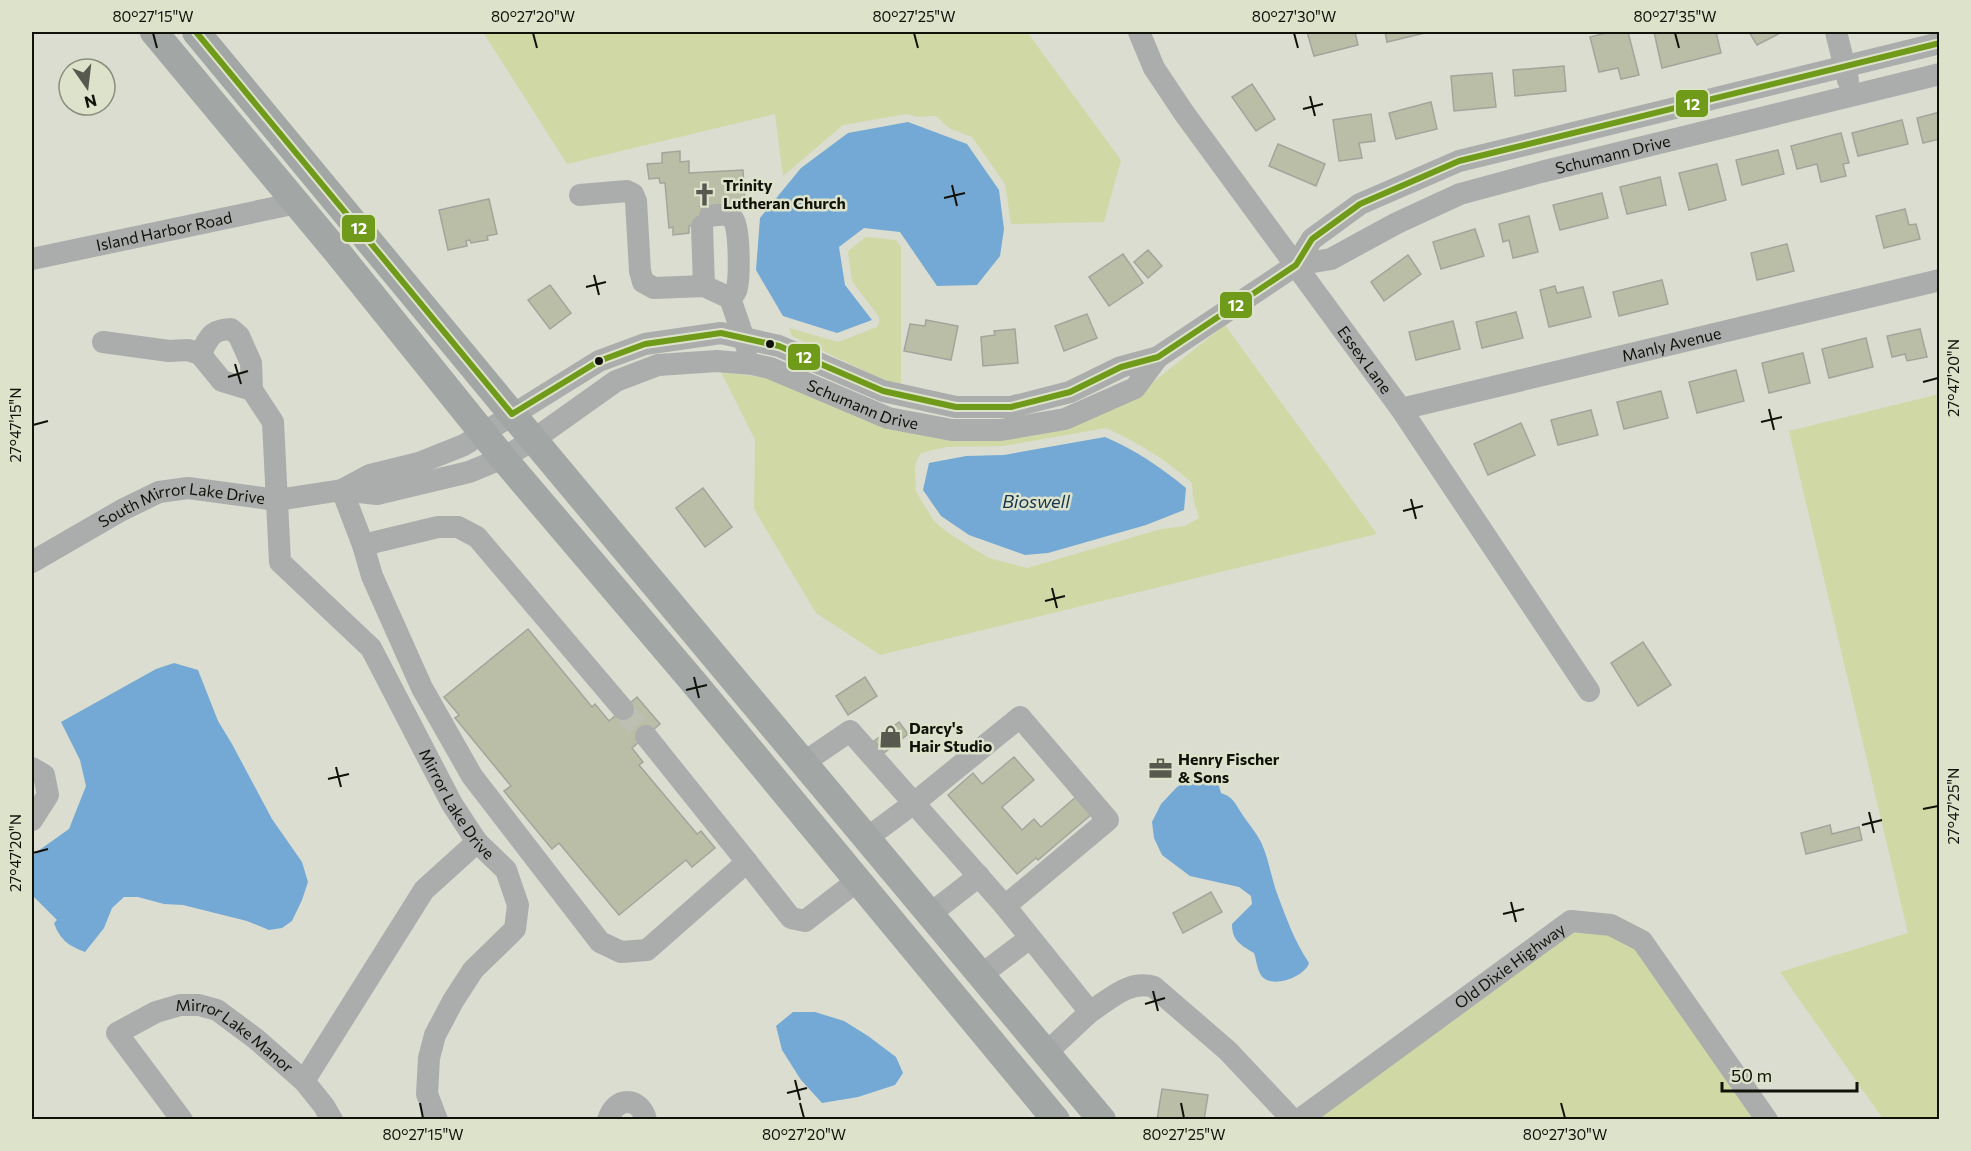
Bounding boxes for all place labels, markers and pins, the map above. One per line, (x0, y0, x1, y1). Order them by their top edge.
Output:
place label: Trinity Lutheran Church (723, 175, 846, 212)
church icon: Trinity Lutheran Church (692, 181, 718, 207)
unlabelled marker (764, 338, 776, 350)
unlabelled marker (593, 355, 605, 367)
place label: Darcy's Hair Studio (909, 718, 993, 755)
shop icon: Darcy's Hair Studio (878, 724, 904, 750)
place label: Henry Fischer & Sons (1178, 749, 1280, 786)
office icon: Henry Fischer & Sons (1147, 755, 1173, 781)

